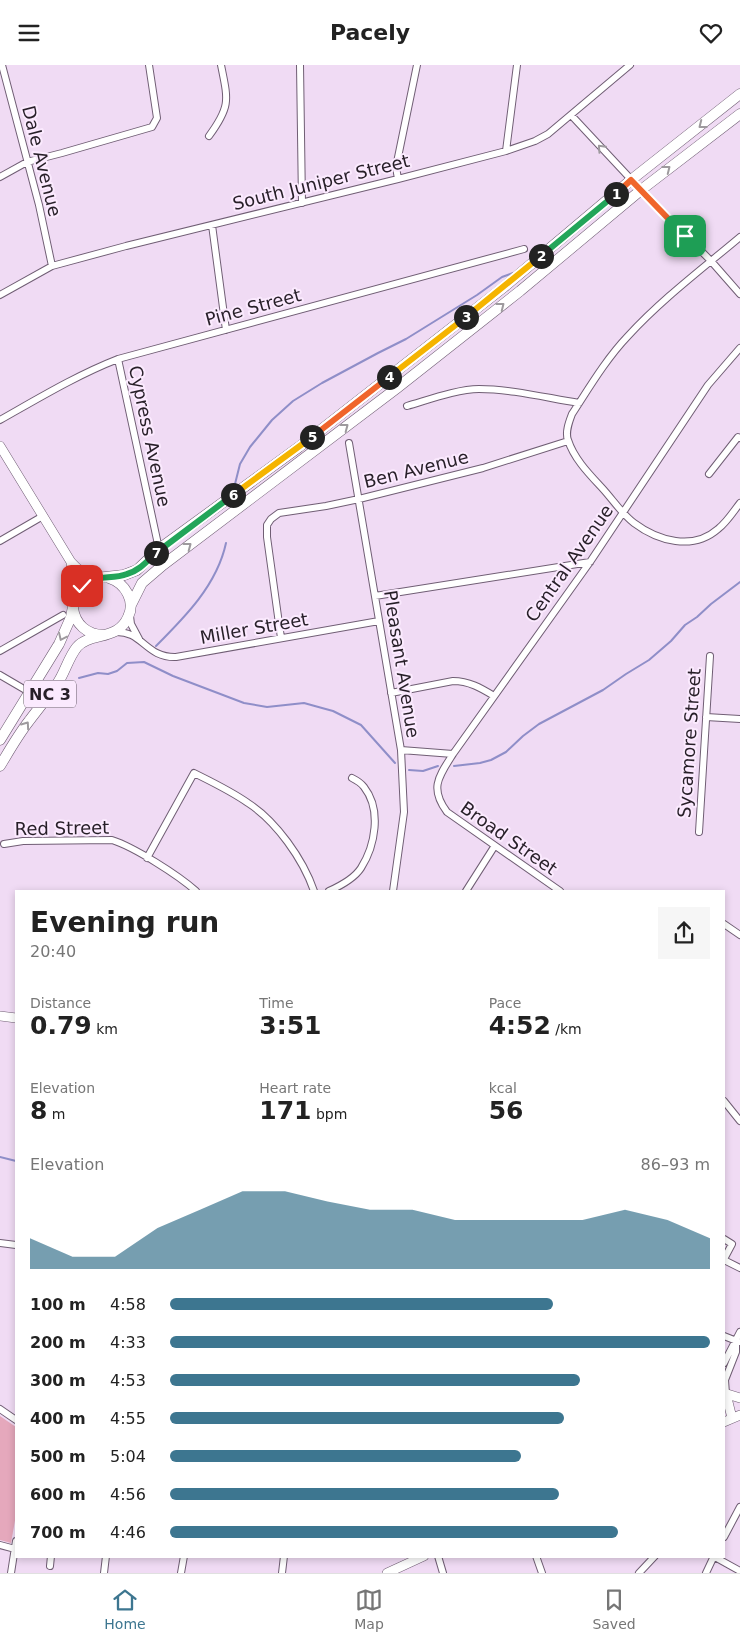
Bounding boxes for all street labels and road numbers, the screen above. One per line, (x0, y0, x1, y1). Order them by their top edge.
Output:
street label: Dale Avenue (18, 103, 66, 219)
street label: South Juniper Street (230, 150, 412, 214)
street label: Pine Street (203, 284, 303, 330)
street label: Cypress Avenue (125, 363, 175, 509)
street label: Ben Avenue (361, 446, 471, 492)
street label: Central Avenue (521, 500, 617, 626)
street label: Pleasant Avenue (380, 589, 424, 739)
street label: Miller Street (198, 608, 310, 648)
street label: Sycamore Street (673, 667, 705, 819)
road number: NC 3 (24, 681, 76, 707)
street label: Broad Street (457, 797, 561, 879)
street label: Red Street (15, 817, 109, 839)

